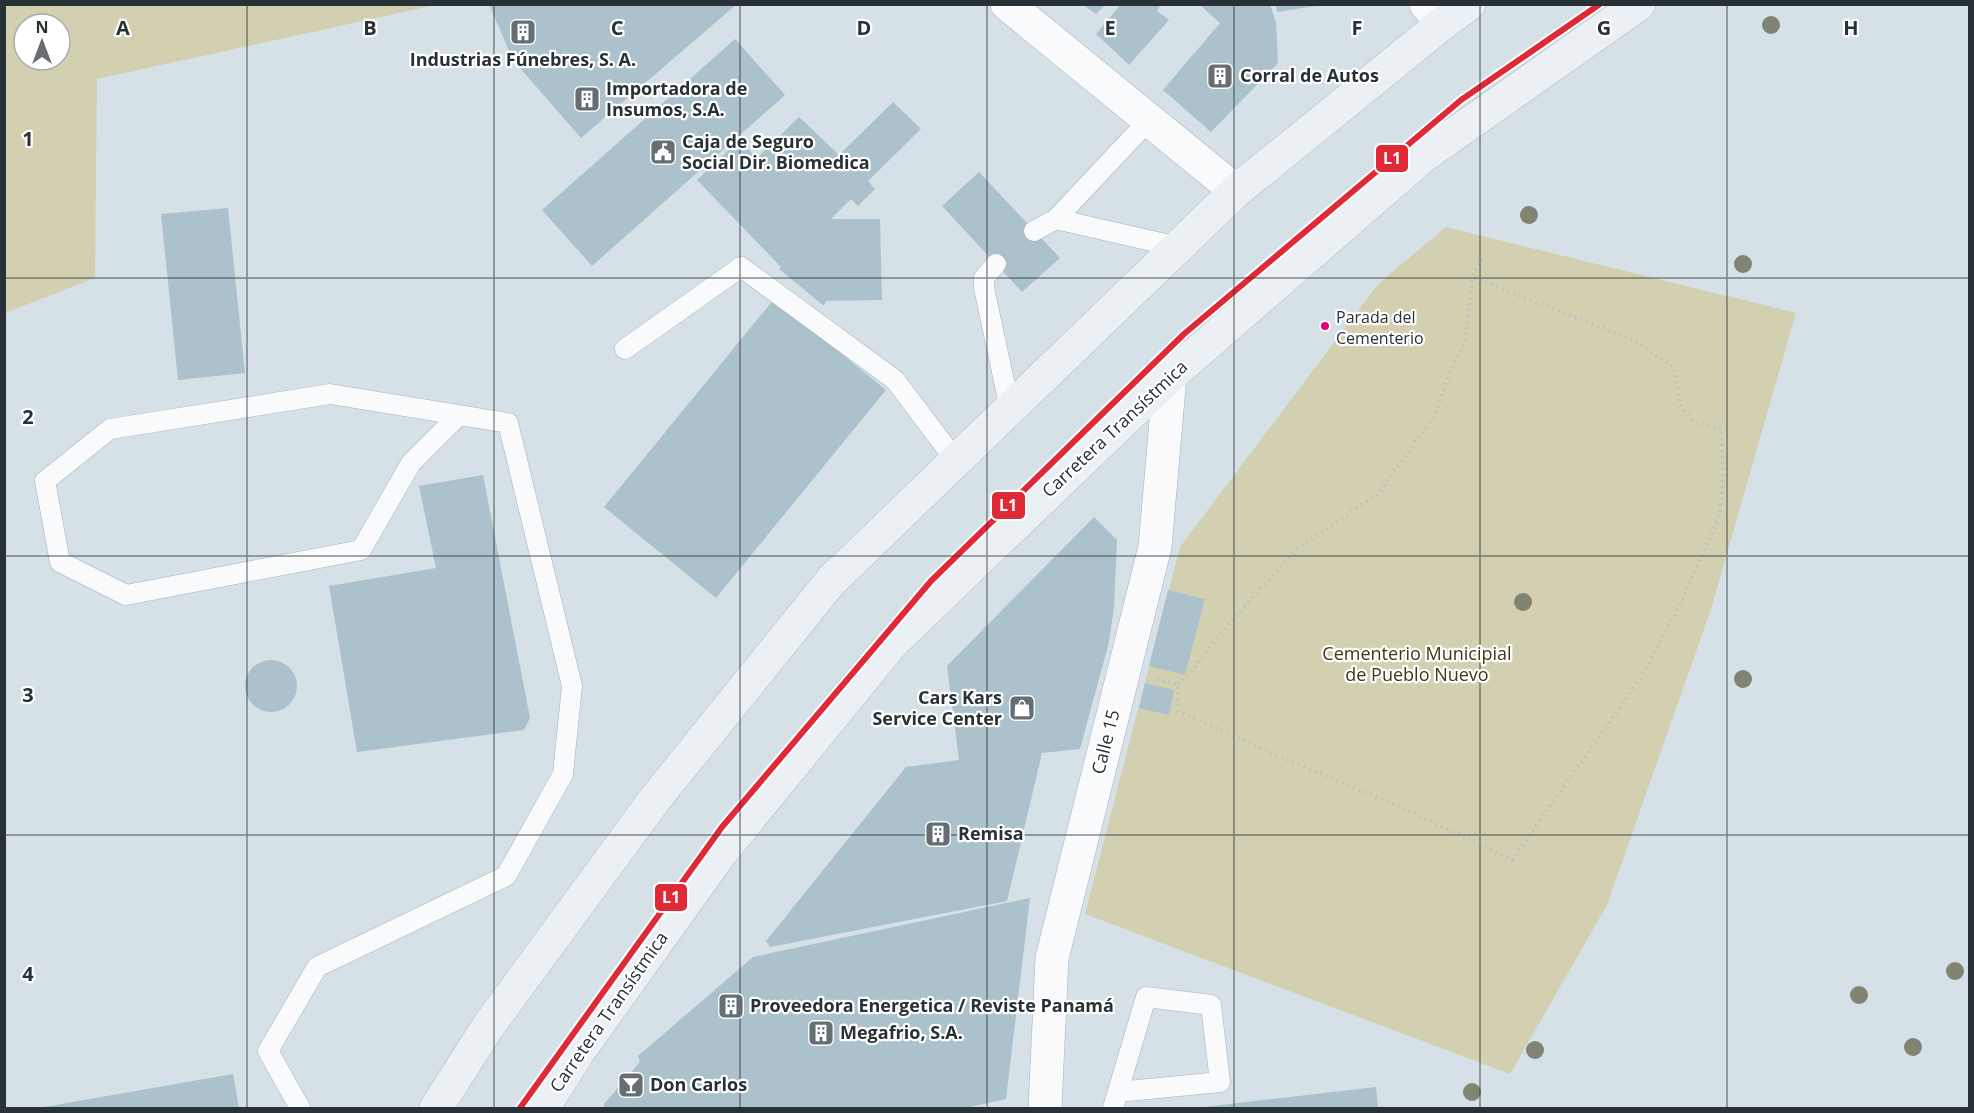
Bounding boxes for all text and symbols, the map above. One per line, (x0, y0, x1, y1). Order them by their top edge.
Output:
north arrow (12, 12, 72, 72)
text: A (116, 14, 130, 41)
text: B (363, 14, 377, 41)
text: C (611, 14, 624, 41)
text: D (857, 14, 871, 41)
text: E (1104, 14, 1116, 41)
text: F (1352, 14, 1362, 41)
text: G (1597, 14, 1611, 41)
text: H (1843, 14, 1859, 41)
text: N (35, 16, 49, 38)
building icon: Industrias Fúnebres, S. A. (508, 17, 538, 47)
place label: Industrias Fúnebres, S. A. (410, 47, 636, 71)
building icon: Corral de Autos (1205, 61, 1235, 91)
place label: Corral de Autos (1240, 63, 1379, 87)
place label: Importadora de Insumos, S.A. (606, 76, 747, 121)
building icon: Importadora de Insumos, S.A. (572, 84, 602, 114)
text: 1 (22, 125, 34, 152)
place label: Caja de Seguro Social Dir. Biomedica (682, 129, 870, 174)
public building icon: Caja de Seguro Social Dir. Biomedica (648, 137, 678, 167)
line badge: L1 (1375, 144, 1409, 173)
text: L1 (1383, 147, 1401, 169)
place label: Parada del Cementerio (1336, 306, 1424, 349)
marker: Parada del Cementerio (1319, 320, 1331, 332)
street label: Carretera Transístmica (1036, 354, 1192, 502)
text: 2 (22, 403, 34, 430)
line badge: L1 (991, 491, 1026, 520)
text: L1 (999, 494, 1017, 516)
park label: Cementerio Municipial de Pueblo Nuevo (1322, 641, 1512, 686)
text: 3 (22, 681, 34, 708)
place label: Cars Kars Service Center (872, 685, 1002, 730)
shop icon: Cars Kars Service Center (1007, 693, 1037, 723)
street label: Calle 15 (1085, 707, 1125, 777)
building icon: Remisa (923, 819, 953, 849)
place label: Remisa (958, 821, 1024, 845)
line badge: L1 (654, 883, 688, 912)
text: L1 (662, 886, 680, 908)
street label: Carretera Transístmica (544, 926, 673, 1097)
text: 4 (22, 960, 34, 987)
building icon: Proveedora Energetica / Reviste Panamá (716, 991, 746, 1021)
place label: Proveedora Energetica / Reviste Panamá (750, 993, 1114, 1017)
building icon: Megafrio, S.A. (806, 1018, 836, 1048)
place label: Megafrio, S.A. (840, 1020, 963, 1044)
bar icon: Don Carlos (616, 1070, 646, 1100)
place label: Don Carlos (650, 1072, 747, 1096)

